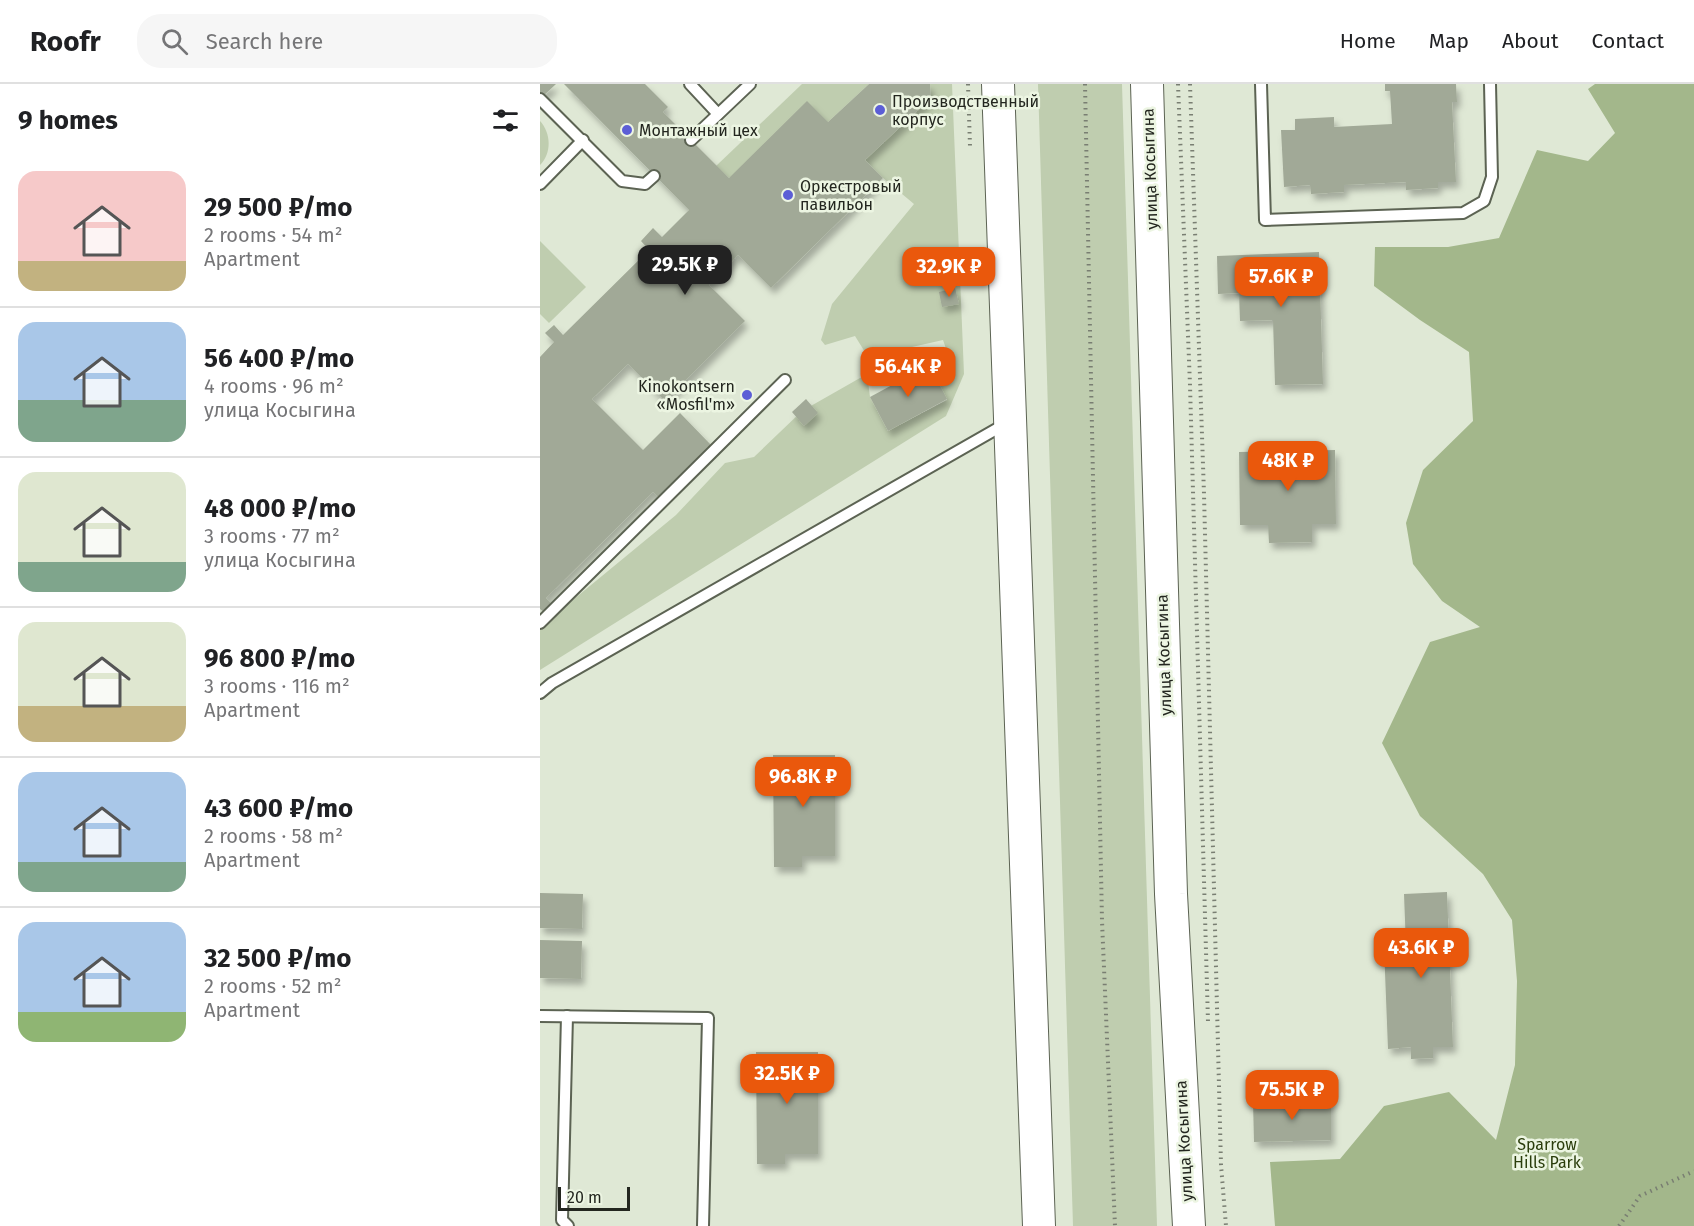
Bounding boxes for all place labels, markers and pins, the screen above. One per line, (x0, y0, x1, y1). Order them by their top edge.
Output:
place label: Производственный корпус (892, 92, 1039, 129)
marker: Производственный корпус (873, 103, 887, 117)
place label: Монтажный цех (639, 121, 758, 140)
marker: Монтажный цех (620, 123, 634, 137)
place label: Оркестровый павильон (800, 177, 902, 214)
marker: Оркестровый павильон (781, 188, 795, 202)
pin: 29.5K ₽ (630, 245, 740, 296)
pin: 32.9K ₽ (894, 247, 1004, 298)
pin: 57.6K ₽ (1226, 257, 1336, 308)
pin: 56.4K ₽ (853, 347, 963, 398)
place label: Kinokontsern «Mosfil'm» (638, 377, 735, 414)
marker: Kinokontsern «Mosfil'm» (740, 388, 754, 402)
pin: 48K ₽ (1246, 441, 1330, 492)
pin: 96.8K ₽ (748, 757, 858, 808)
pin: 43.6K ₽ (1366, 928, 1476, 979)
pin: 32.5K ₽ (732, 1054, 842, 1105)
pin: 75.5K ₽ (1237, 1070, 1347, 1121)

